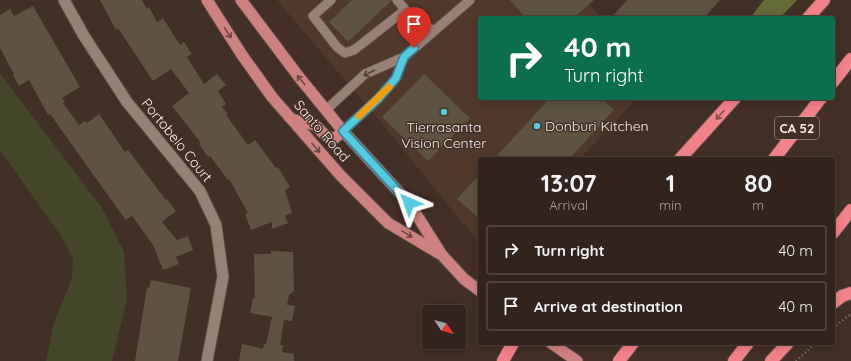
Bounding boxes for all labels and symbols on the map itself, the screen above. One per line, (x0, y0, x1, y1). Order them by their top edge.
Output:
pin (397, 7.0, 431, 48)
one-way arrow (224, 27, 232, 38)
one-way arrow (363, 70, 375, 77)
one-way arrow (297, 74, 306, 85)
street label: Portobelo Court (138, 94, 216, 186)
street label: Santo Road (290, 96, 354, 166)
marker: Tierrasanta Vision Center (439, 107, 449, 117)
one-way arrow (715, 110, 724, 120)
place label: Donburi Kitchen (545, 117, 649, 135)
road number: CA 52 (775, 117, 819, 139)
place label: Tierrasanta Vision Center (401, 118, 487, 152)
marker: Donburi Kitchen (532, 121, 542, 131)
one-way arrow (312, 143, 321, 154)
position arrow (388, 182, 430, 224)
one-way arrow (401, 231, 413, 239)
north arrow (422, 305, 466, 349)

